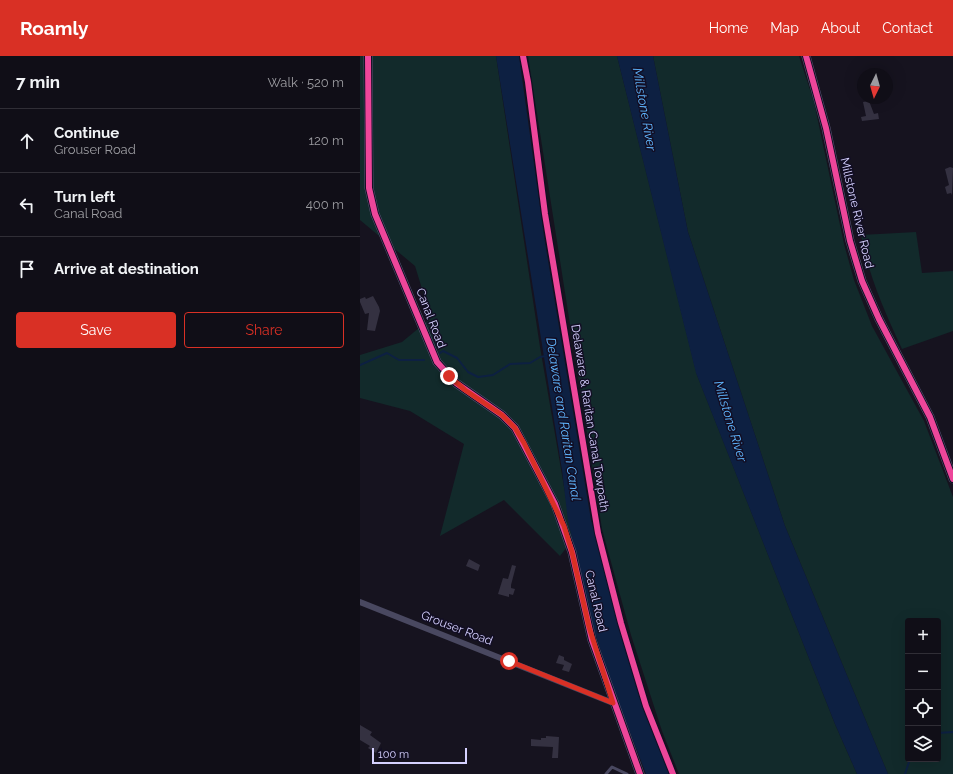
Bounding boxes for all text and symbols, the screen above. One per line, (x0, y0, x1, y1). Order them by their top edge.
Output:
text: Roamly (20, 17, 88, 39)
text: Home (709, 20, 748, 36)
text: Map (770, 20, 799, 36)
text: About (821, 20, 860, 36)
text: Contact (882, 20, 933, 36)
water label: Millstone River (630, 66, 659, 152)
north arrow (857, 68, 893, 104)
text: 7 min (16, 72, 60, 92)
text: Walk · 520 m (267, 75, 344, 90)
text: Continue (54, 124, 119, 142)
icon: ahead (16, 130, 38, 152)
text: 120 m (308, 133, 344, 148)
text: Grouser Road (54, 142, 136, 157)
street label: Millstone River Road (837, 156, 877, 270)
text: Turn left (54, 188, 115, 206)
icon: left (16, 194, 38, 216)
text: 400 m (306, 197, 344, 212)
text: Canal Road (54, 206, 122, 221)
icon: arrive (16, 258, 38, 280)
text: Arrive at destination (54, 260, 199, 278)
street label: Canal Road (413, 286, 449, 350)
button: Save (16, 312, 176, 348)
button: Share (184, 312, 344, 348)
street label: Delaware & Raritan Canal Towpath (568, 323, 612, 513)
water label: Delaware and Raritan Canal (543, 336, 584, 502)
route end (440, 367, 458, 385)
water label: Millstone River (711, 379, 750, 464)
street label: Canal Road (582, 569, 610, 633)
street label: Grouser Road (419, 608, 495, 648)
map controls (905, 618, 941, 762)
button: + (905, 618, 941, 654)
route start (500, 652, 518, 670)
button: − (905, 654, 941, 690)
button: locate (905, 690, 941, 726)
button: layers (905, 726, 941, 762)
scale bar (372, 746, 467, 765)
text: 100 m (378, 748, 409, 761)

